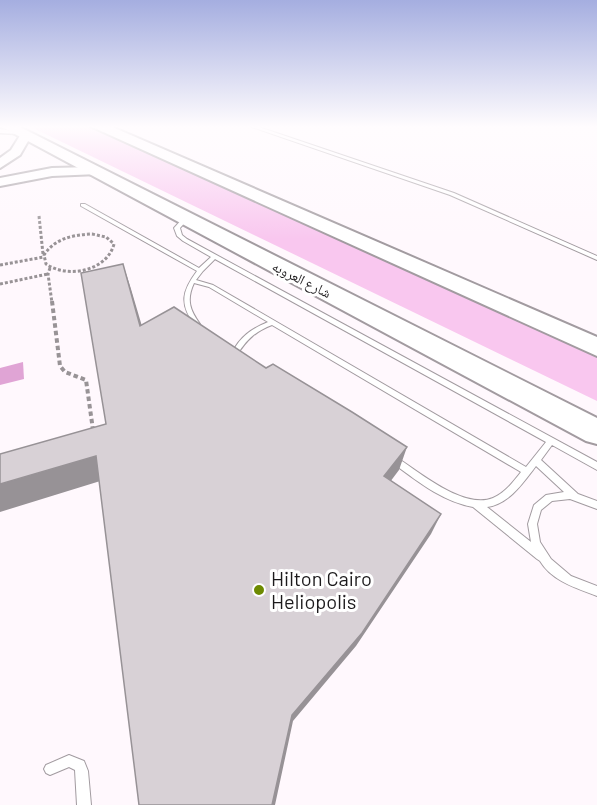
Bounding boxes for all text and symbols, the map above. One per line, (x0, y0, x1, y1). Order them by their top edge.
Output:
street label: شارع العروبه (269, 257, 334, 303)
place label: Hilton Cairo Heliopolis (271, 566, 372, 613)
marker: Hilton Cairo Heliopolis (252, 583, 266, 597)

